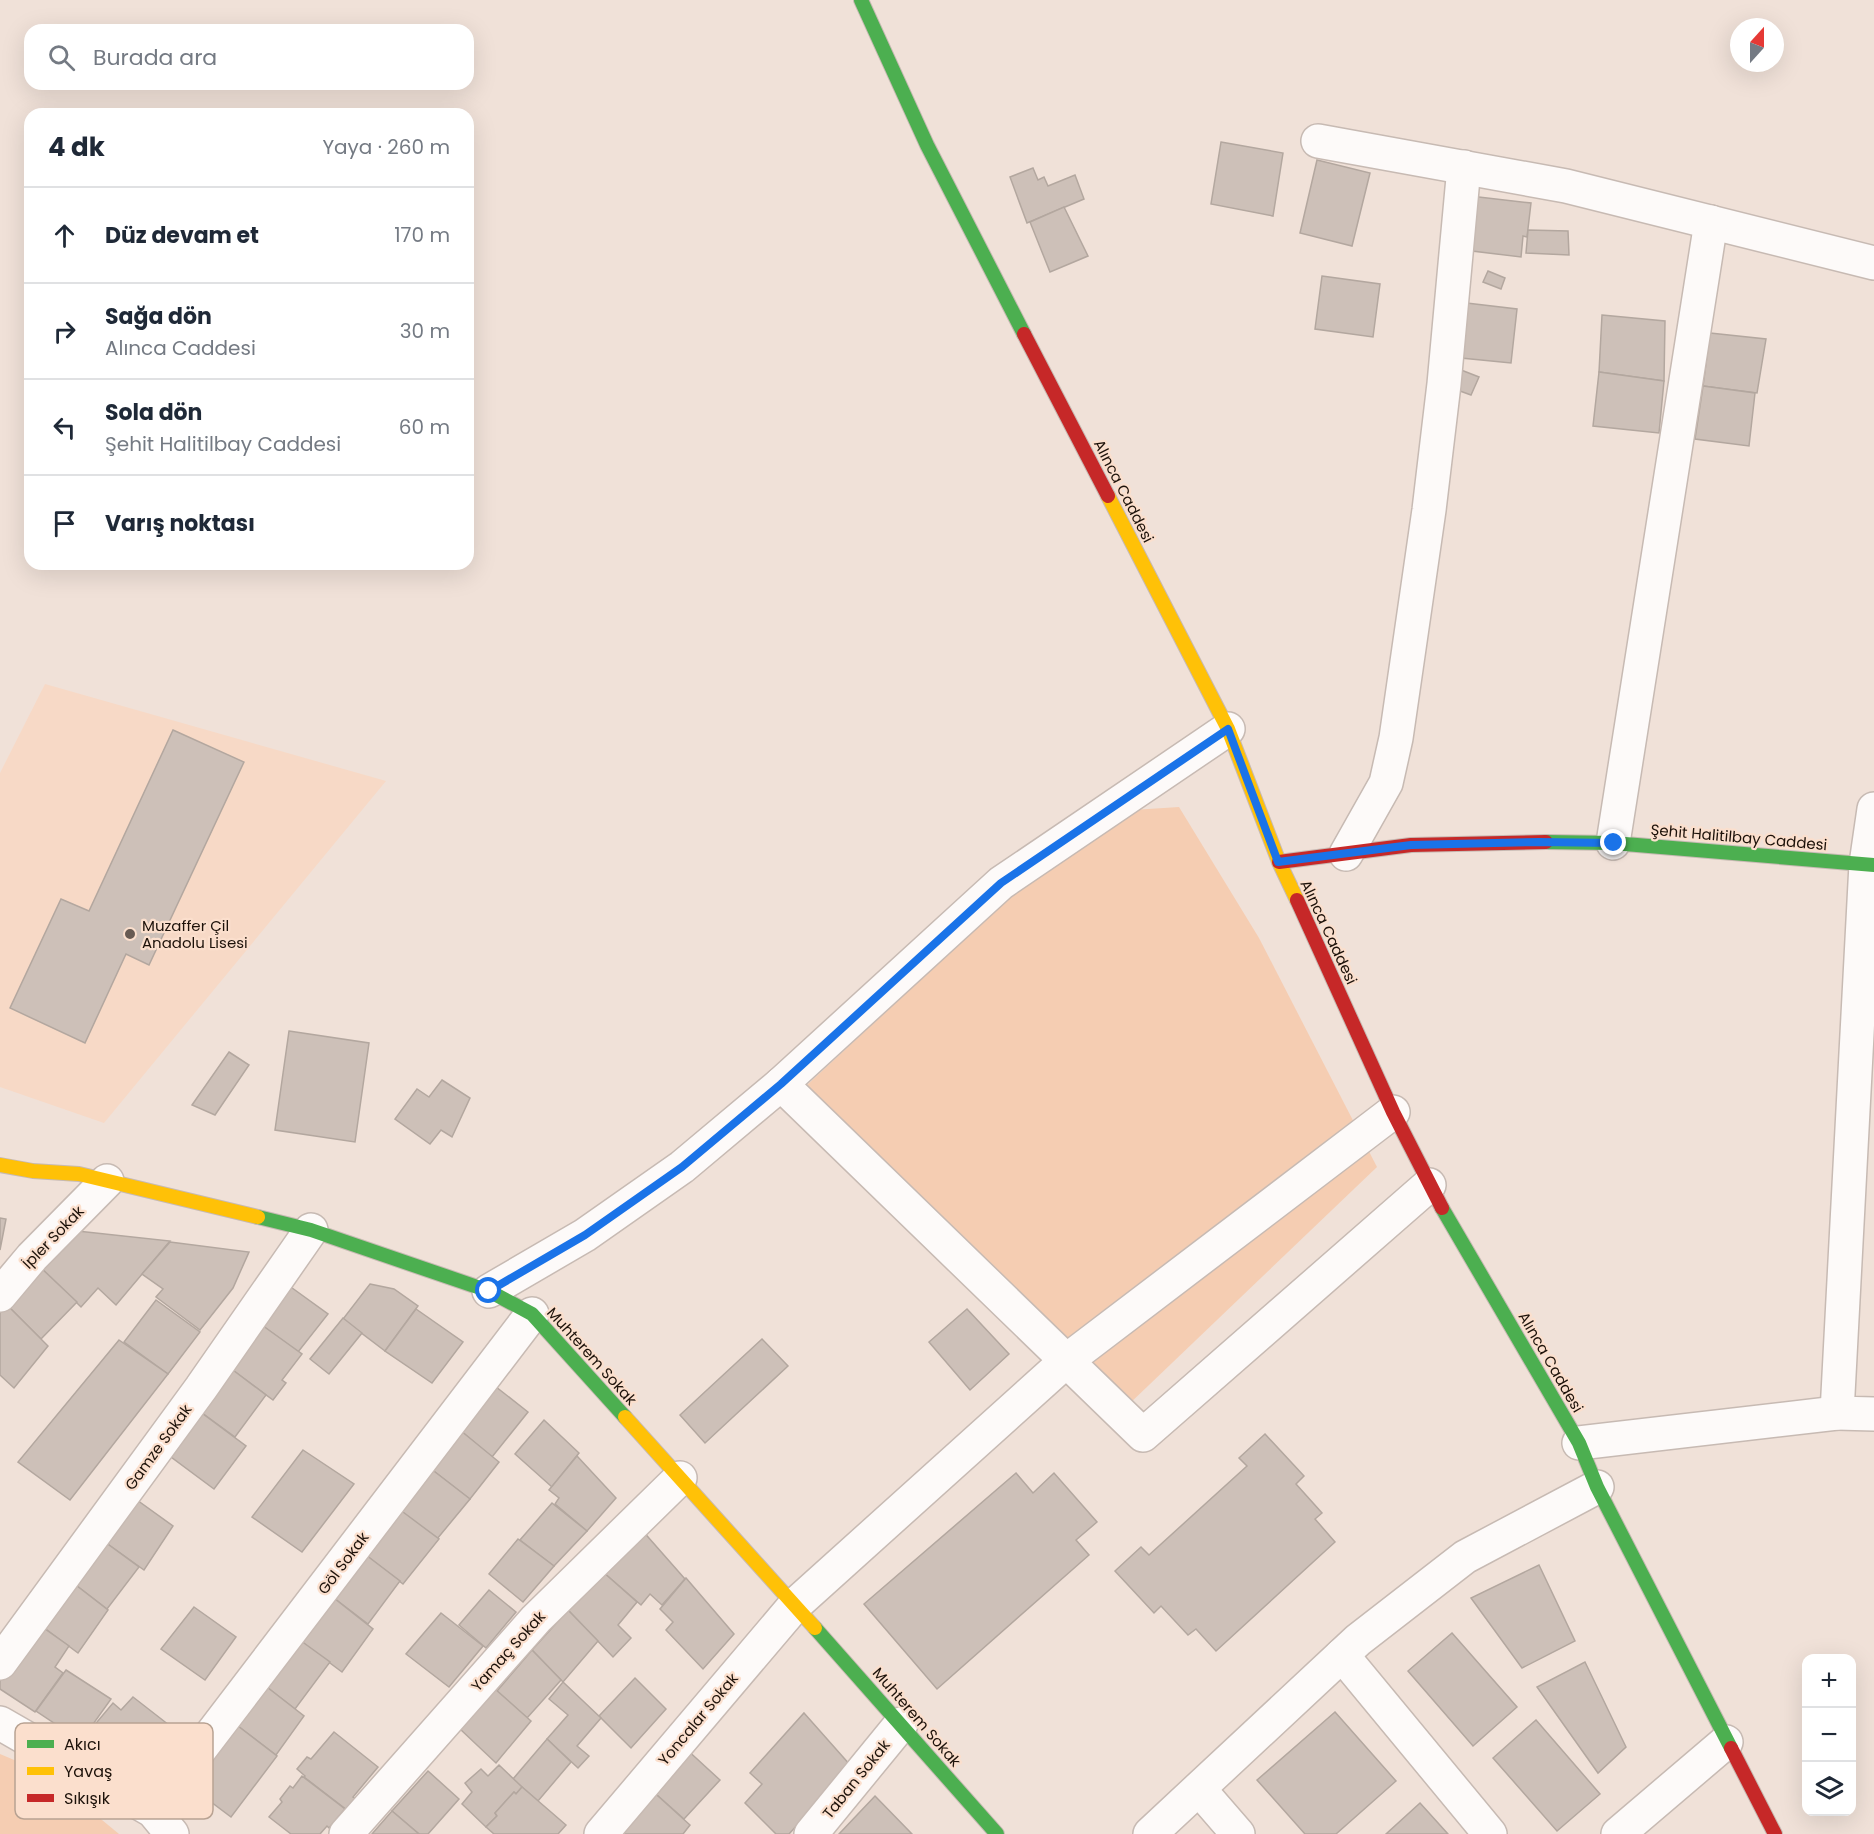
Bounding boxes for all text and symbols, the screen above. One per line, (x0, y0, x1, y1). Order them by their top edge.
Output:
north arrow (1730, 18, 1784, 72)
search box (24, 24, 474, 90)
icon: search (45, 41, 78, 74)
text: Burada ara (93, 42, 217, 73)
text: 4 dk (48, 129, 105, 165)
text: Yaya · 260 m (322, 133, 450, 161)
icon: ahead (48, 219, 81, 252)
text: Düz devam et (105, 220, 259, 251)
text: 170 m (394, 221, 450, 249)
text: Sağa dön (105, 301, 212, 332)
icon: right (48, 315, 81, 348)
text: 30 m (400, 317, 450, 345)
text: Alınca Caddesi (105, 334, 256, 362)
text: Sola dön (105, 397, 202, 428)
icon: left (48, 411, 81, 444)
text: 60 m (399, 413, 450, 441)
text: Şehit Halitilbay Caddesi (105, 430, 341, 458)
street label: Alınca Caddesi (1089, 436, 1159, 546)
icon: arrive (48, 507, 81, 540)
text: Varış noktası (105, 508, 255, 539)
street label: Şehit Halitilbay Caddesi (1650, 819, 1828, 855)
route end (1600, 829, 1626, 855)
street label: Alınca Caddesi (1296, 876, 1362, 988)
place label: Muzaffer Çil Anadolu Lisesi (142, 915, 248, 953)
marker: Muzaffer Çil Anadolu Lisesi (123, 927, 137, 941)
street label: İpler Sokak (18, 1201, 89, 1273)
route start (475, 1277, 501, 1303)
street label: Muhterem Sokak (542, 1302, 642, 1410)
street label: Alınca Caddesi (1514, 1308, 1588, 1416)
street label: Gamze Sokak (120, 1400, 196, 1494)
street label: Göl Sokak (313, 1527, 374, 1598)
street label: Yamaç Sokak (466, 1606, 550, 1696)
map controls (1802, 1654, 1856, 1816)
button: + (1802, 1654, 1856, 1708)
street label: Muhterem Sokak (868, 1663, 966, 1771)
street label: Yoncalar Sokak (653, 1668, 743, 1770)
button: − (1802, 1708, 1856, 1762)
legend (15, 1723, 213, 1819)
text: Akıcı (64, 1733, 101, 1756)
street label: Taban Sokak (818, 1735, 895, 1823)
text: Yavaş (64, 1760, 112, 1783)
button: layers (1802, 1762, 1856, 1816)
text: Sıkışık (64, 1787, 111, 1810)

